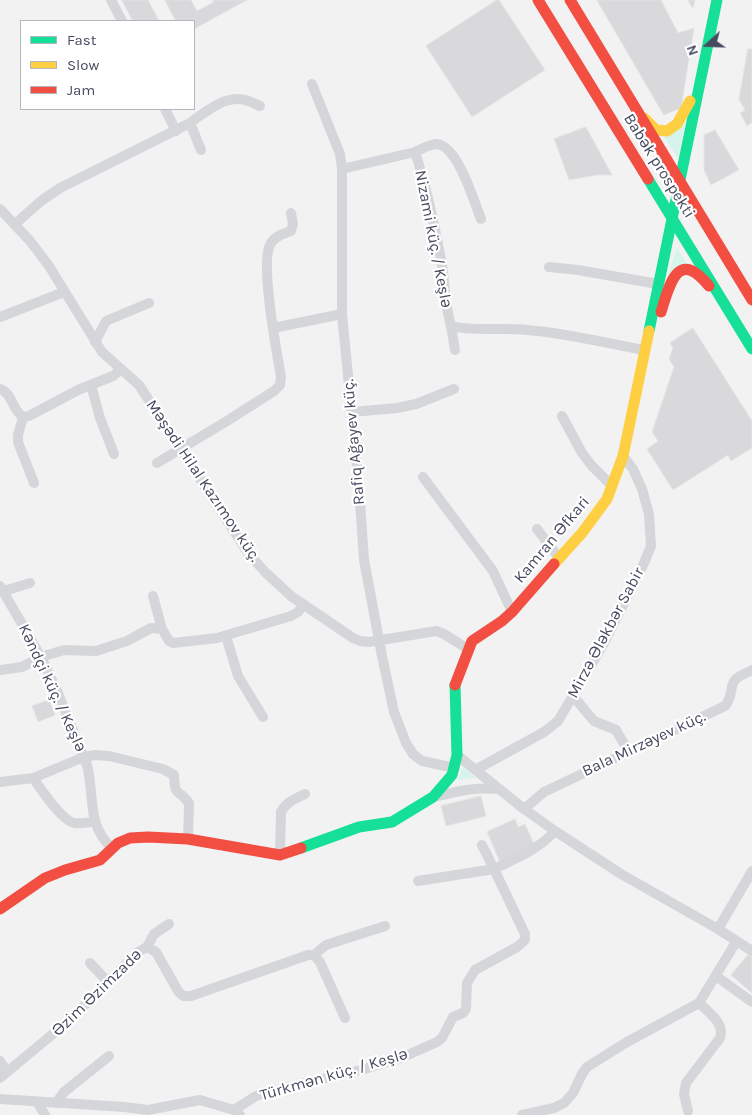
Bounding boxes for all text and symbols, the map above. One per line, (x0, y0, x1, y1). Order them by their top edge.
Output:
legend (20, 20, 195, 110)
north arrow (682, 20, 732, 70)
text: Fast (67, 31, 96, 49)
text: N (683, 43, 702, 58)
text: Slow (67, 56, 99, 74)
text: Jam (67, 81, 95, 99)
street label: Babək prospekti (619, 110, 699, 222)
street label: Nizami küç. / Keşlə (410, 169, 456, 309)
street label: Rafiq Ağayev küç. (339, 378, 369, 506)
street label: Məşədi Hilal Kazımov küç. (142, 396, 264, 566)
street label: Kamran Əfkari (510, 493, 594, 587)
street label: Mirzə Ələkbər Sabir (563, 564, 649, 702)
street label: Kəndçi küç. / Keşlə (14, 621, 90, 755)
street label: Bala Mirzəyev küç. (579, 707, 709, 781)
street label: Əzim Əzimzadə (48, 945, 146, 1041)
street label: Türkmən küç. / Keşlə (258, 1045, 410, 1105)

